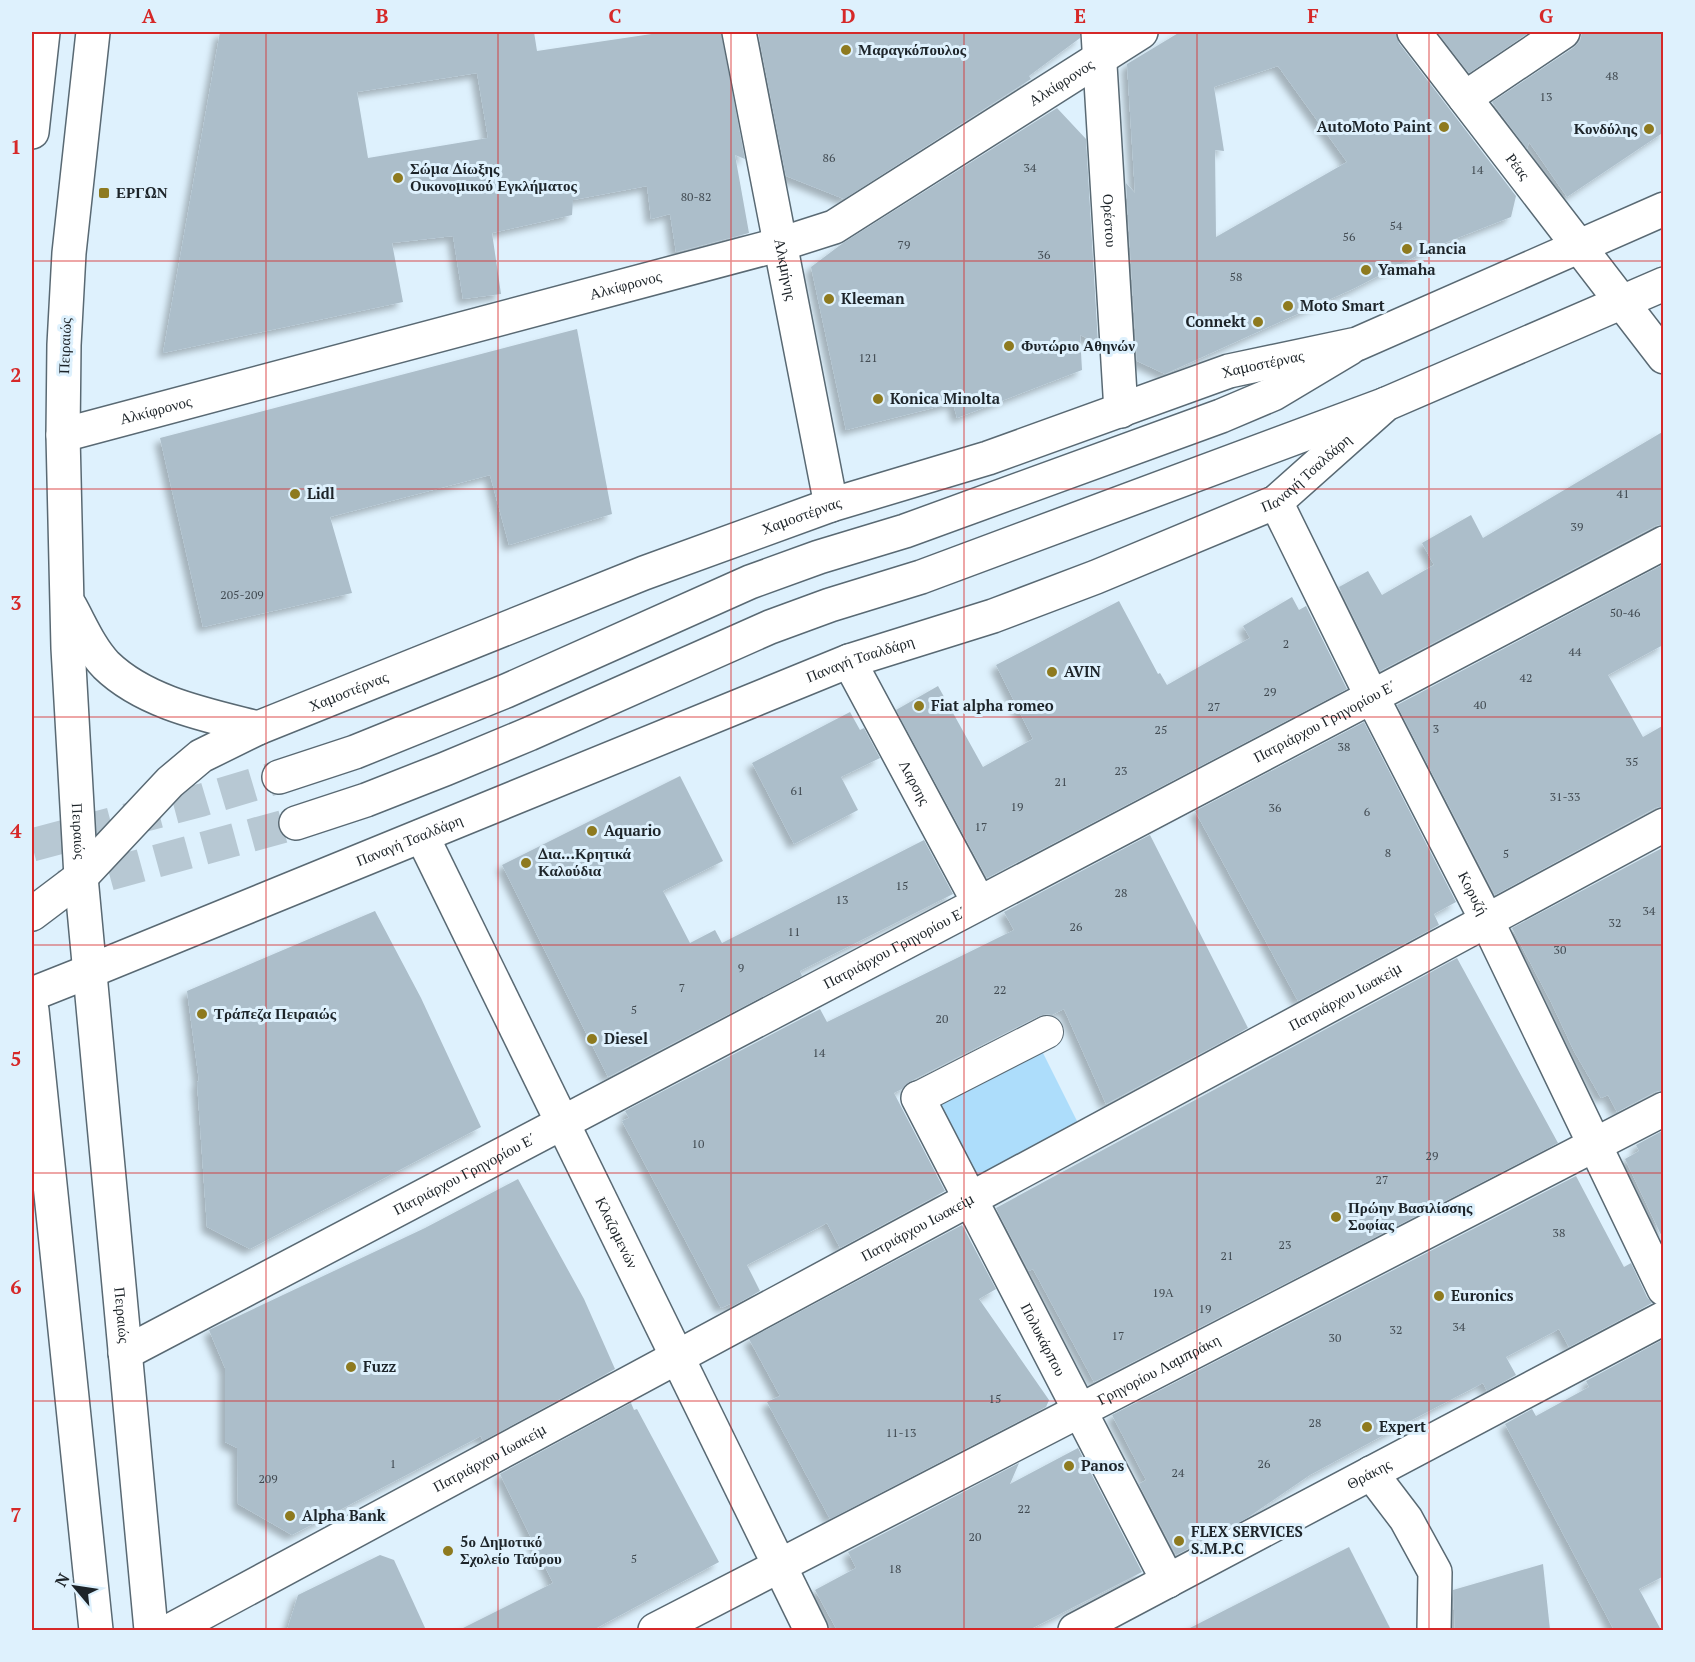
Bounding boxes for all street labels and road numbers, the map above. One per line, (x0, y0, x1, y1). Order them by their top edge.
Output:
street label: Αλκίφρονος (1024, 54, 1097, 110)
street label: Ρέας (1502, 149, 1535, 184)
street label: Ορέστου (1099, 193, 1122, 248)
street label: Αλκμήνης (770, 237, 802, 302)
street label: Αλκίφρονος (587, 265, 663, 304)
street label: Πειραιώς (53, 317, 75, 374)
street label: Χαμοστέρνας (1218, 345, 1305, 382)
street label: Αλκίφρονος (117, 390, 194, 428)
street label: Παναγή Τσαλδάρη (1257, 429, 1355, 516)
street label: Χαμοστέρνας (758, 492, 843, 538)
street label: Παναγή Τσαλδάρη (803, 630, 916, 687)
street label: Χαμοστέρνας (306, 666, 391, 716)
street label: Πατριάρχου Γρηγορίου Ε΄ (1249, 675, 1400, 766)
street label: Λαρσης (895, 756, 935, 808)
street label: Πειραιώς (68, 802, 91, 860)
street label: Παναγή Τσαλδάρη (353, 809, 465, 870)
street label: Κορυζή (1454, 867, 1493, 918)
street label: Πατριάρχου Γρηγορίου Ε΄ (819, 901, 969, 993)
street label: Πατριάρχου Ιωακείμ (1285, 957, 1405, 1035)
street label: Πατριάρχου Γρηγορίου Ε΄ (389, 1127, 539, 1219)
street label: Πατριάρχου Ιωακείμ (857, 1188, 977, 1265)
street label: Κλαζομενών (591, 1193, 643, 1272)
street label: Πειραιώς (110, 1286, 135, 1344)
street label: Πολυκάρπου (1017, 1299, 1071, 1379)
street label: Γρηγορίου Λαμπράκη (1093, 1329, 1223, 1409)
street label: Πατριάρχου Ιωακείμ (429, 1418, 550, 1496)
street label: Θράκης (1343, 1453, 1395, 1493)

